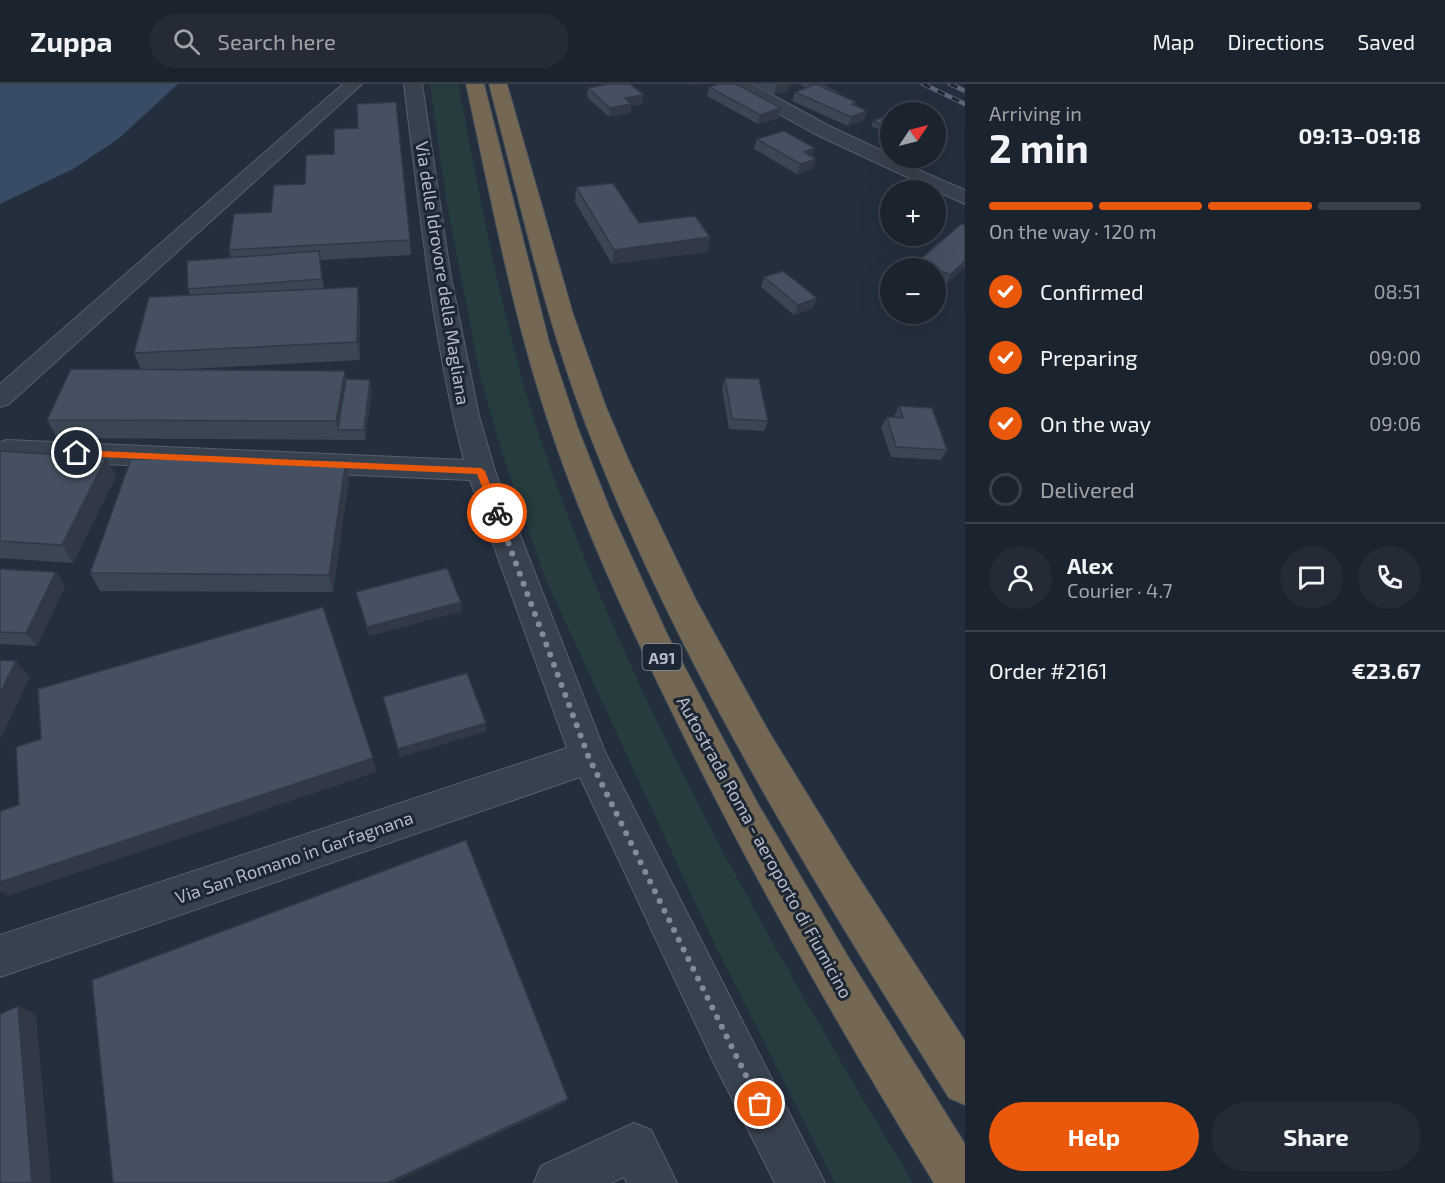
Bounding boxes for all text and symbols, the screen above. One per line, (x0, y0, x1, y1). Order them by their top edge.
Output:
search box (149, 14, 569, 68)
text: Zuppa (30, 24, 113, 58)
icon: search (170, 25, 203, 58)
text: Search here (218, 28, 336, 54)
text: Map (1152, 29, 1195, 54)
text: Directions (1228, 29, 1324, 54)
text: Saved (1357, 29, 1415, 54)
text: Arriving in (989, 101, 1082, 125)
north arrow (880, 102, 946, 168)
map controls (880, 102, 946, 324)
text: 09:13–09:18 (1298, 122, 1421, 148)
text: 2 min (989, 124, 1089, 171)
street label: Via delle Idrovore della Magliana (411, 140, 475, 406)
button: + (880, 180, 946, 246)
text: On the way · 120 m (989, 219, 1157, 243)
button: − (880, 258, 946, 324)
icon: check (989, 275, 1022, 308)
text: Confirmed (1040, 278, 1144, 304)
text: 08:51 (1373, 279, 1421, 303)
icon: check (989, 341, 1022, 374)
text: Preparing (1040, 344, 1138, 370)
text: 09:00 (1369, 345, 1421, 369)
icon: check (989, 407, 1022, 440)
text: On the way (1040, 410, 1151, 436)
text: 09:06 (1369, 411, 1421, 435)
pin (51, 427, 102, 478)
icon: home (60, 436, 93, 469)
text: Delivered (1040, 476, 1135, 502)
courier (467, 483, 527, 543)
icon: bike (481, 497, 514, 530)
button: person (989, 546, 1052, 609)
button: chat (1280, 546, 1343, 609)
button: phone (1358, 546, 1421, 609)
text: Alex (1067, 552, 1113, 578)
text: Courier · 4.7 (1067, 578, 1173, 602)
road number: A91 (642, 644, 682, 670)
text: Order #2161 (989, 657, 1108, 683)
text: €23.67 (1352, 657, 1421, 683)
street label: Autostrada Roma - aeroporto di Fiumicino (672, 692, 858, 1002)
street label: Via San Romano in Garfagnana (172, 806, 416, 908)
pin (734, 1078, 785, 1129)
icon: bag (743, 1087, 776, 1120)
button: Help (989, 1102, 1199, 1171)
button: Share (1211, 1102, 1421, 1171)

